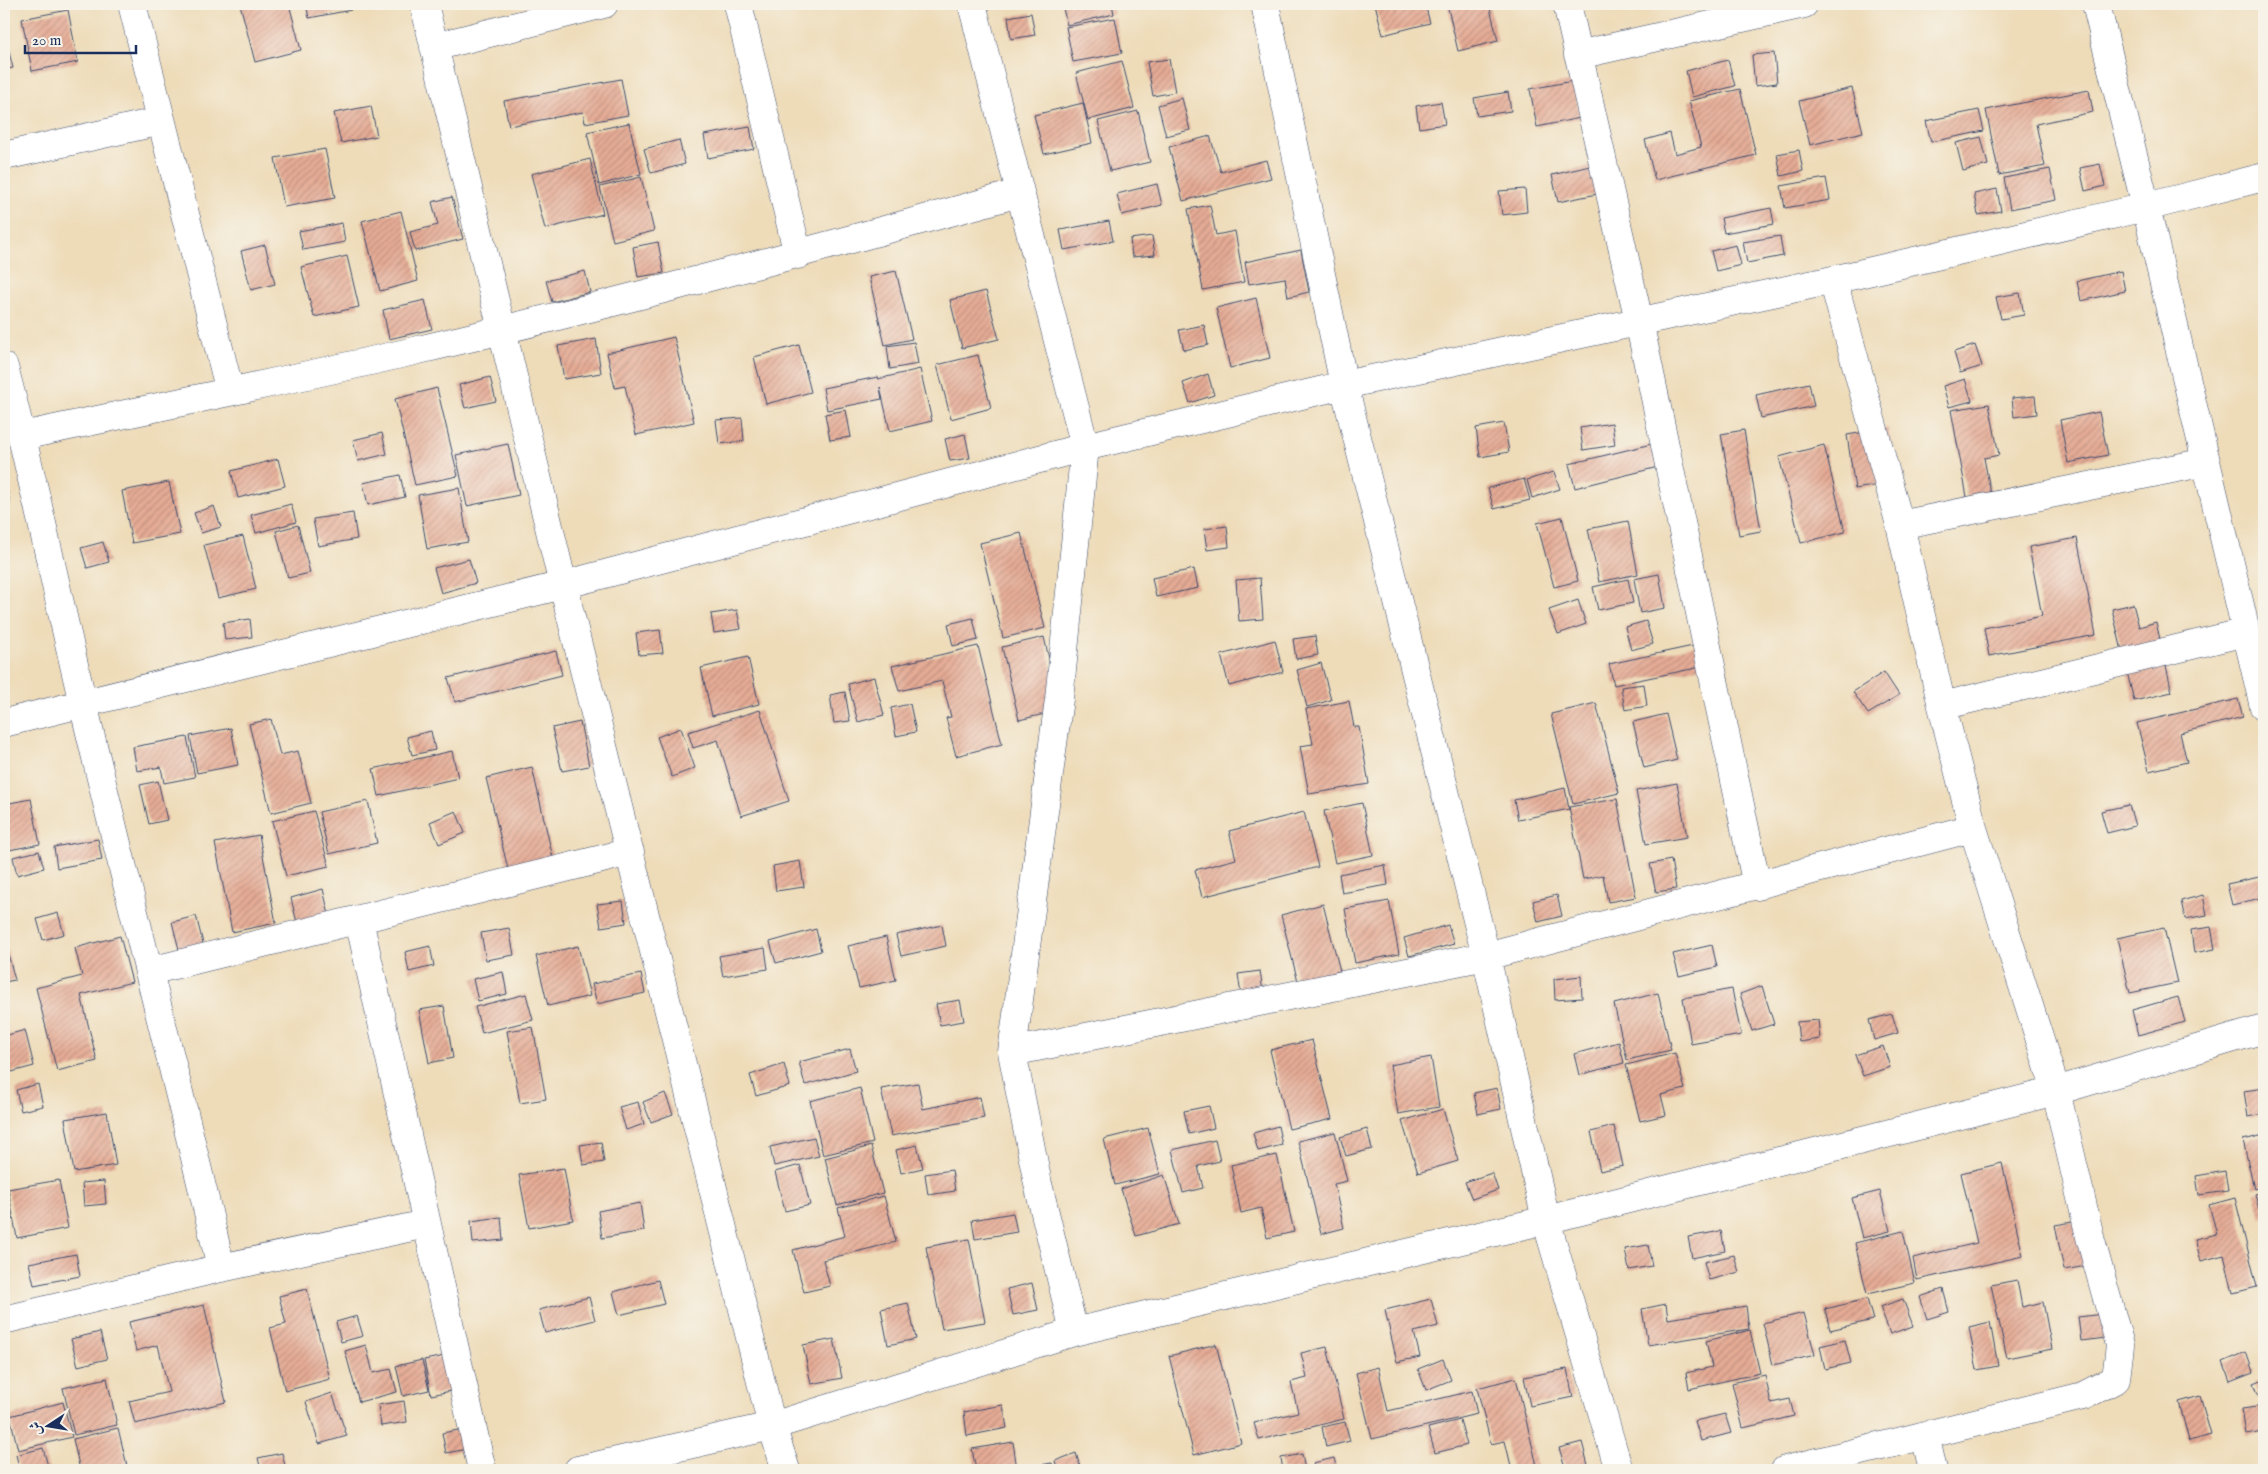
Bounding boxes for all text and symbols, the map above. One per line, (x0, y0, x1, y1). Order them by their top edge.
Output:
scale bar (25, 22, 136, 54)
text: 20 m (32, 31, 62, 50)
north arrow (22, 1402, 72, 1452)
text: ش (26, 1420, 47, 1437)

